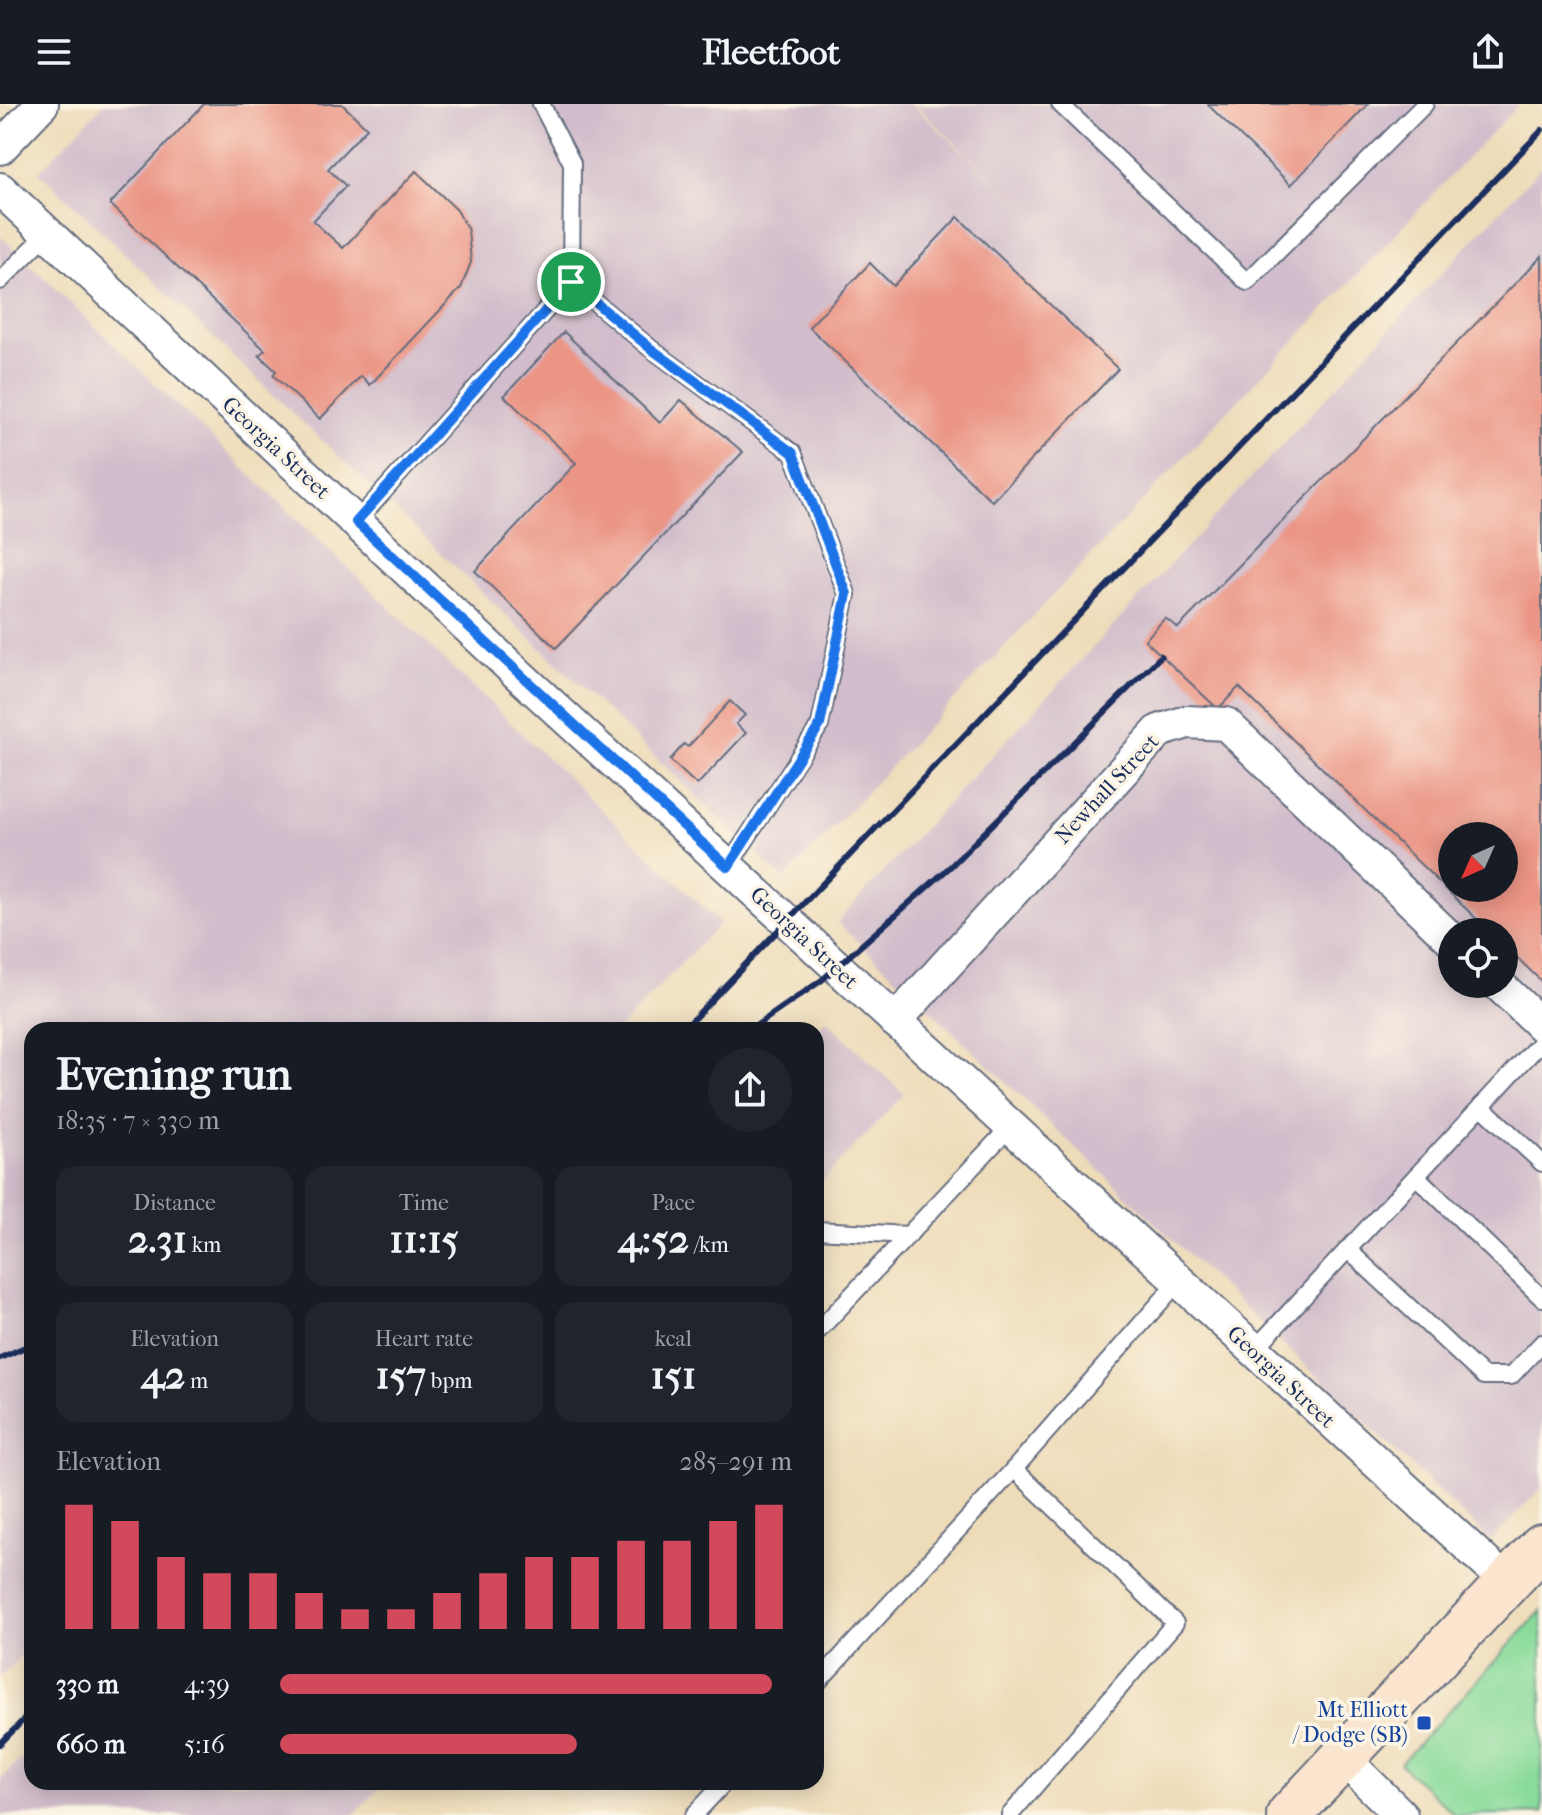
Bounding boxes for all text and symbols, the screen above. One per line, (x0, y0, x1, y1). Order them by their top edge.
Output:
icon: menu (32, 30, 76, 74)
icon: share (1466, 30, 1510, 74)
text: Fleetfoot (702, 31, 840, 73)
pin (537, 248, 605, 316)
icon: arrive (549, 260, 593, 304)
street label: Georgia Street (217, 391, 335, 505)
street label: Newhall Street (1050, 729, 1165, 849)
north arrow (1438, 822, 1518, 902)
map controls (1438, 822, 1518, 998)
street label: Georgia Street (745, 881, 863, 995)
button: locate (1438, 918, 1518, 998)
button: share (708, 1048, 792, 1132)
text: Evening run (56, 1049, 291, 1100)
text: 18:35 · 7 × 330 m (56, 1105, 220, 1136)
text: Distance (133, 1190, 216, 1216)
text: Time (399, 1190, 449, 1216)
text: Pace (651, 1190, 695, 1216)
text: 2.31 (128, 1216, 187, 1262)
text: 11:15 (389, 1216, 459, 1262)
text: 4:52 (618, 1216, 689, 1262)
text: km (187, 1232, 221, 1258)
text: /km (689, 1232, 729, 1258)
street label: Georgia Street (1222, 1320, 1340, 1434)
text: Elevation (130, 1326, 219, 1352)
text: Heart rate (375, 1326, 473, 1352)
text: kcal (655, 1326, 692, 1352)
text: 42 (141, 1352, 185, 1398)
text: 157 (375, 1352, 426, 1398)
text: 151 (650, 1352, 696, 1398)
text: m (185, 1368, 208, 1394)
text: bpm (426, 1368, 473, 1394)
text: Elevation (56, 1446, 161, 1477)
text: 285–291 m (680, 1446, 792, 1477)
text: 330 m (56, 1669, 119, 1700)
text: 4:39 (184, 1669, 230, 1700)
place label: Mt Elliott / Dodge (SB) (1292, 1697, 1408, 1748)
marker: Mt Elliott / Dodge (SB) (1415, 1714, 1433, 1732)
text: 660 m (56, 1729, 126, 1760)
text: 5:16 (184, 1729, 225, 1760)

